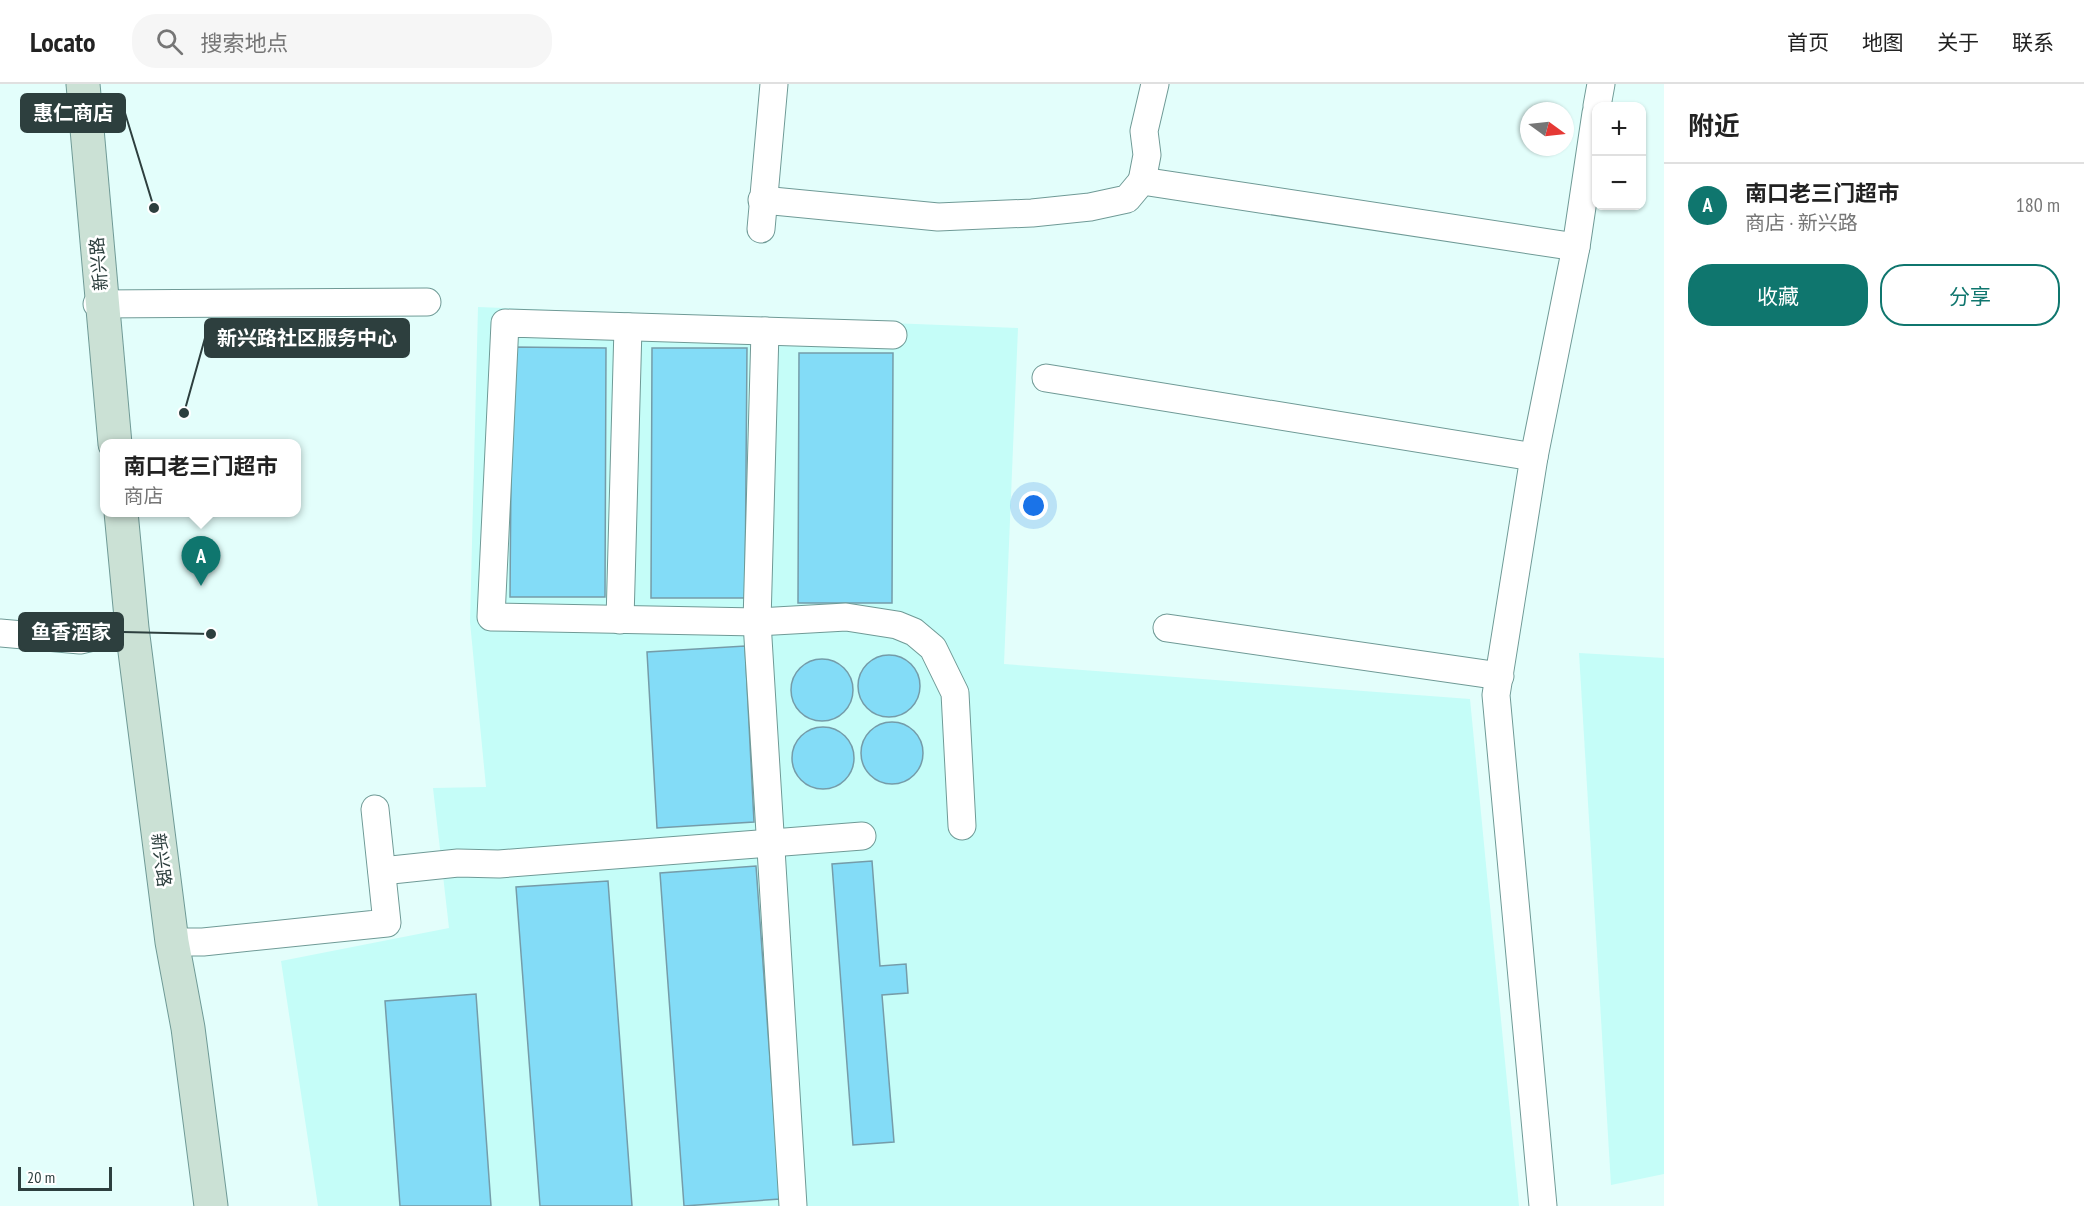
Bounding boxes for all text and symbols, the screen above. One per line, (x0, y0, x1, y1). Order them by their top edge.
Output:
search box (132, 14, 552, 68)
text: Locato (30, 23, 96, 60)
icon: search (153, 25, 186, 58)
text: 搜索地点 (201, 29, 289, 57)
text: 首页 (1787, 29, 1829, 56)
text: 地图 (1862, 29, 1904, 56)
text: 关于 (1937, 29, 1979, 56)
text: 联系 (2012, 29, 2054, 56)
callout: 惠仁商店 (21, 94, 125, 132)
text: 惠仁商店 (33, 100, 113, 126)
north arrow (1520, 102, 1574, 156)
map controls (1592, 102, 1646, 210)
button: + (1592, 102, 1646, 156)
text: 附近 (1688, 109, 1740, 142)
button: − (1592, 156, 1646, 210)
text: 南口老三门超市 (1745, 179, 1899, 207)
text: A (1702, 192, 1713, 218)
text: 180 m (2016, 192, 2060, 218)
text: 商店 · 新兴路 (1745, 210, 1858, 236)
street label: 新兴路 (85, 236, 112, 292)
button: 收藏 (1688, 264, 1868, 326)
button: 分享 (1880, 264, 2060, 326)
callout: 新兴路社区服务中心 (205, 319, 409, 357)
text: 新兴路社区服务中心 (217, 325, 397, 351)
popup (100, 439, 301, 517)
text: 南口老三门超市 (123, 452, 278, 480)
text: 商店 (123, 483, 163, 509)
your location (1019, 491, 1048, 520)
pin: A (182, 536, 220, 586)
callout: 鱼香酒家 (19, 613, 123, 651)
text: 鱼香酒家 (31, 619, 111, 645)
street label: 新兴路 (147, 832, 176, 888)
scale bar (18, 1164, 112, 1192)
text: 20 m (27, 1167, 55, 1187)

